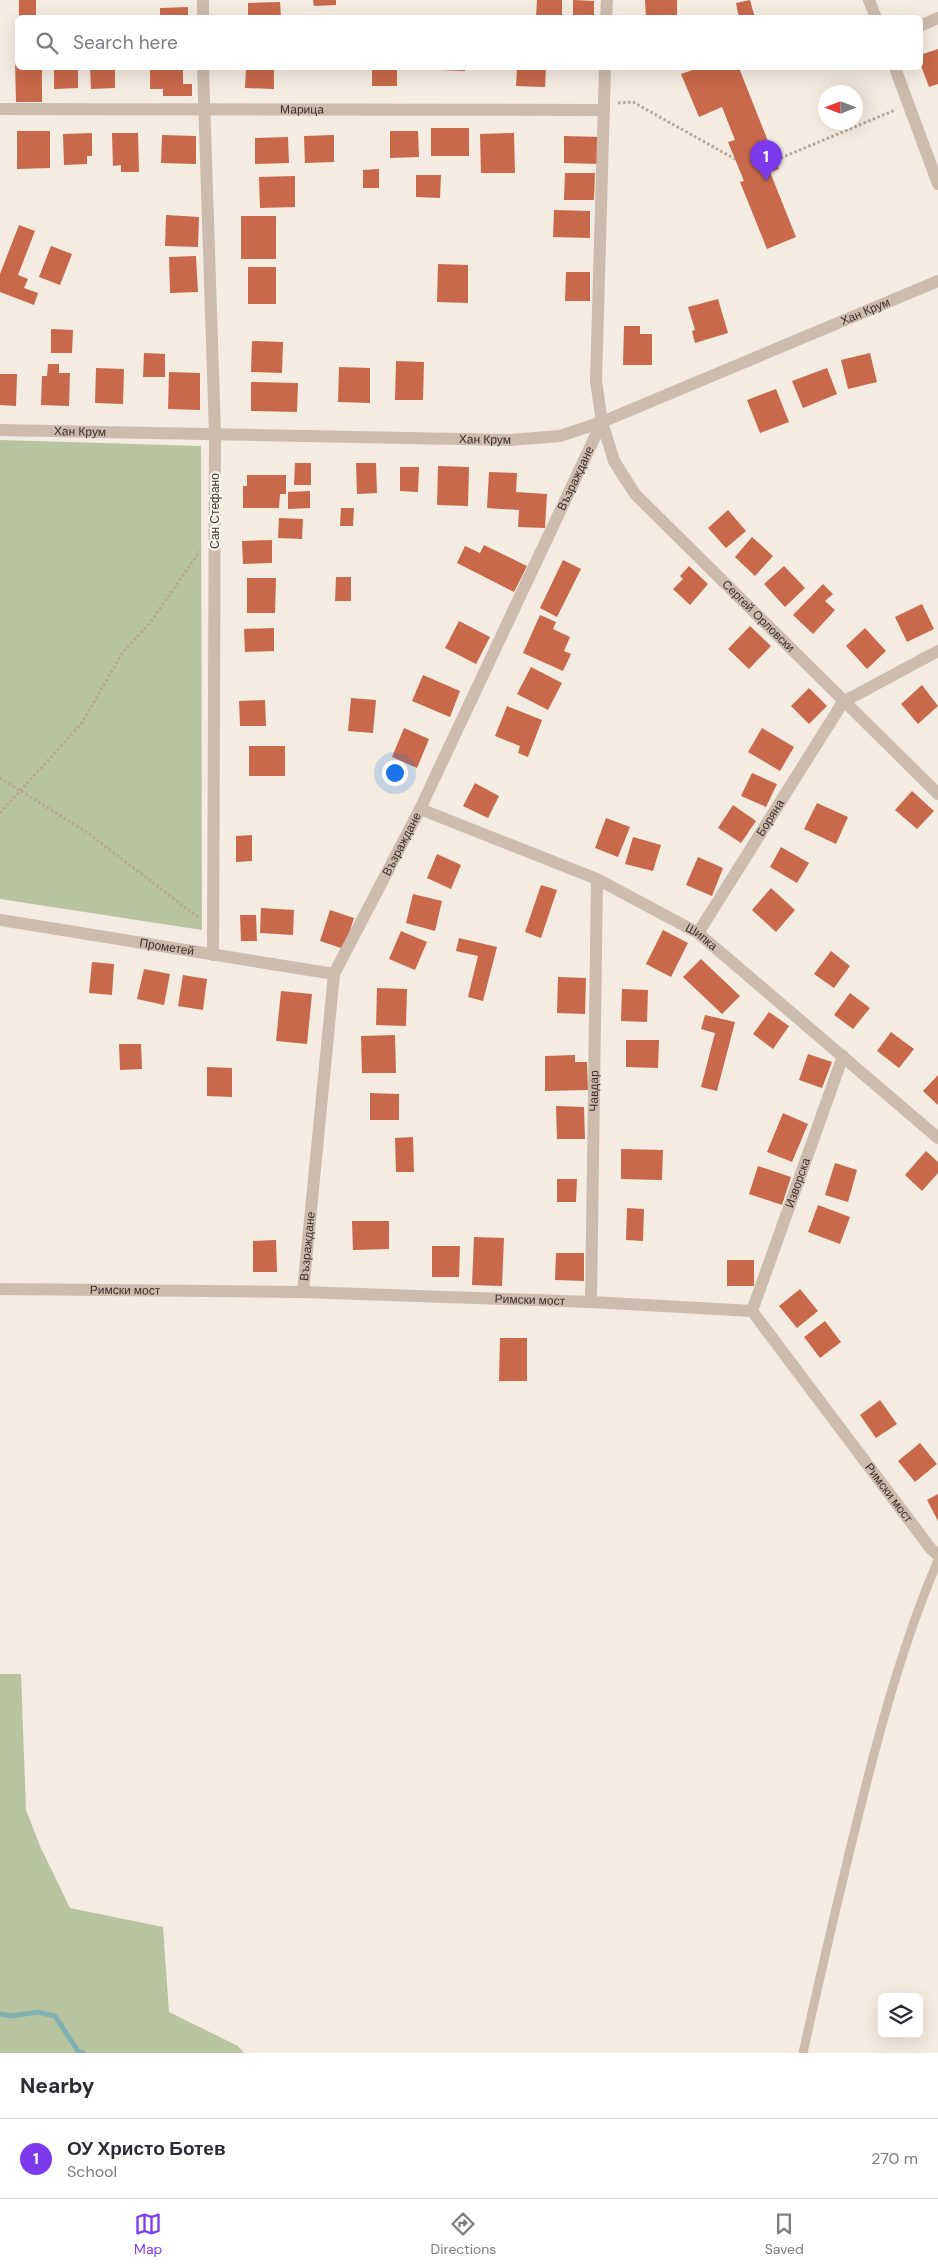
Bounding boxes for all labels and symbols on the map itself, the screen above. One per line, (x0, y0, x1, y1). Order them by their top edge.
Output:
north arrow (818, 85, 863, 130)
street label: Марица (280, 101, 324, 118)
pin: 1 (750, 140, 782, 181)
street label: Хан Крум (838, 294, 892, 329)
street label: Хан Крум (54, 423, 106, 440)
street label: Хан Крум (459, 431, 511, 448)
street label: Възраждане (553, 443, 598, 513)
street label: Сан Стефано (207, 473, 223, 549)
street label: Сергей Орловски (718, 576, 798, 656)
your location (382, 760, 408, 786)
street label: Боряна (753, 796, 788, 839)
street label: Възраждане (379, 809, 425, 879)
street label: Шипка (683, 920, 721, 954)
street label: Прометей (138, 935, 195, 959)
street label: Чавдар (586, 1070, 602, 1112)
street label: Изворска (781, 1155, 814, 1210)
street label: Възраждане (296, 1211, 319, 1282)
street label: Римски мост (90, 1282, 161, 1299)
street label: Римски мост (494, 1291, 566, 1309)
street label: Римски мост (861, 1460, 917, 1526)

